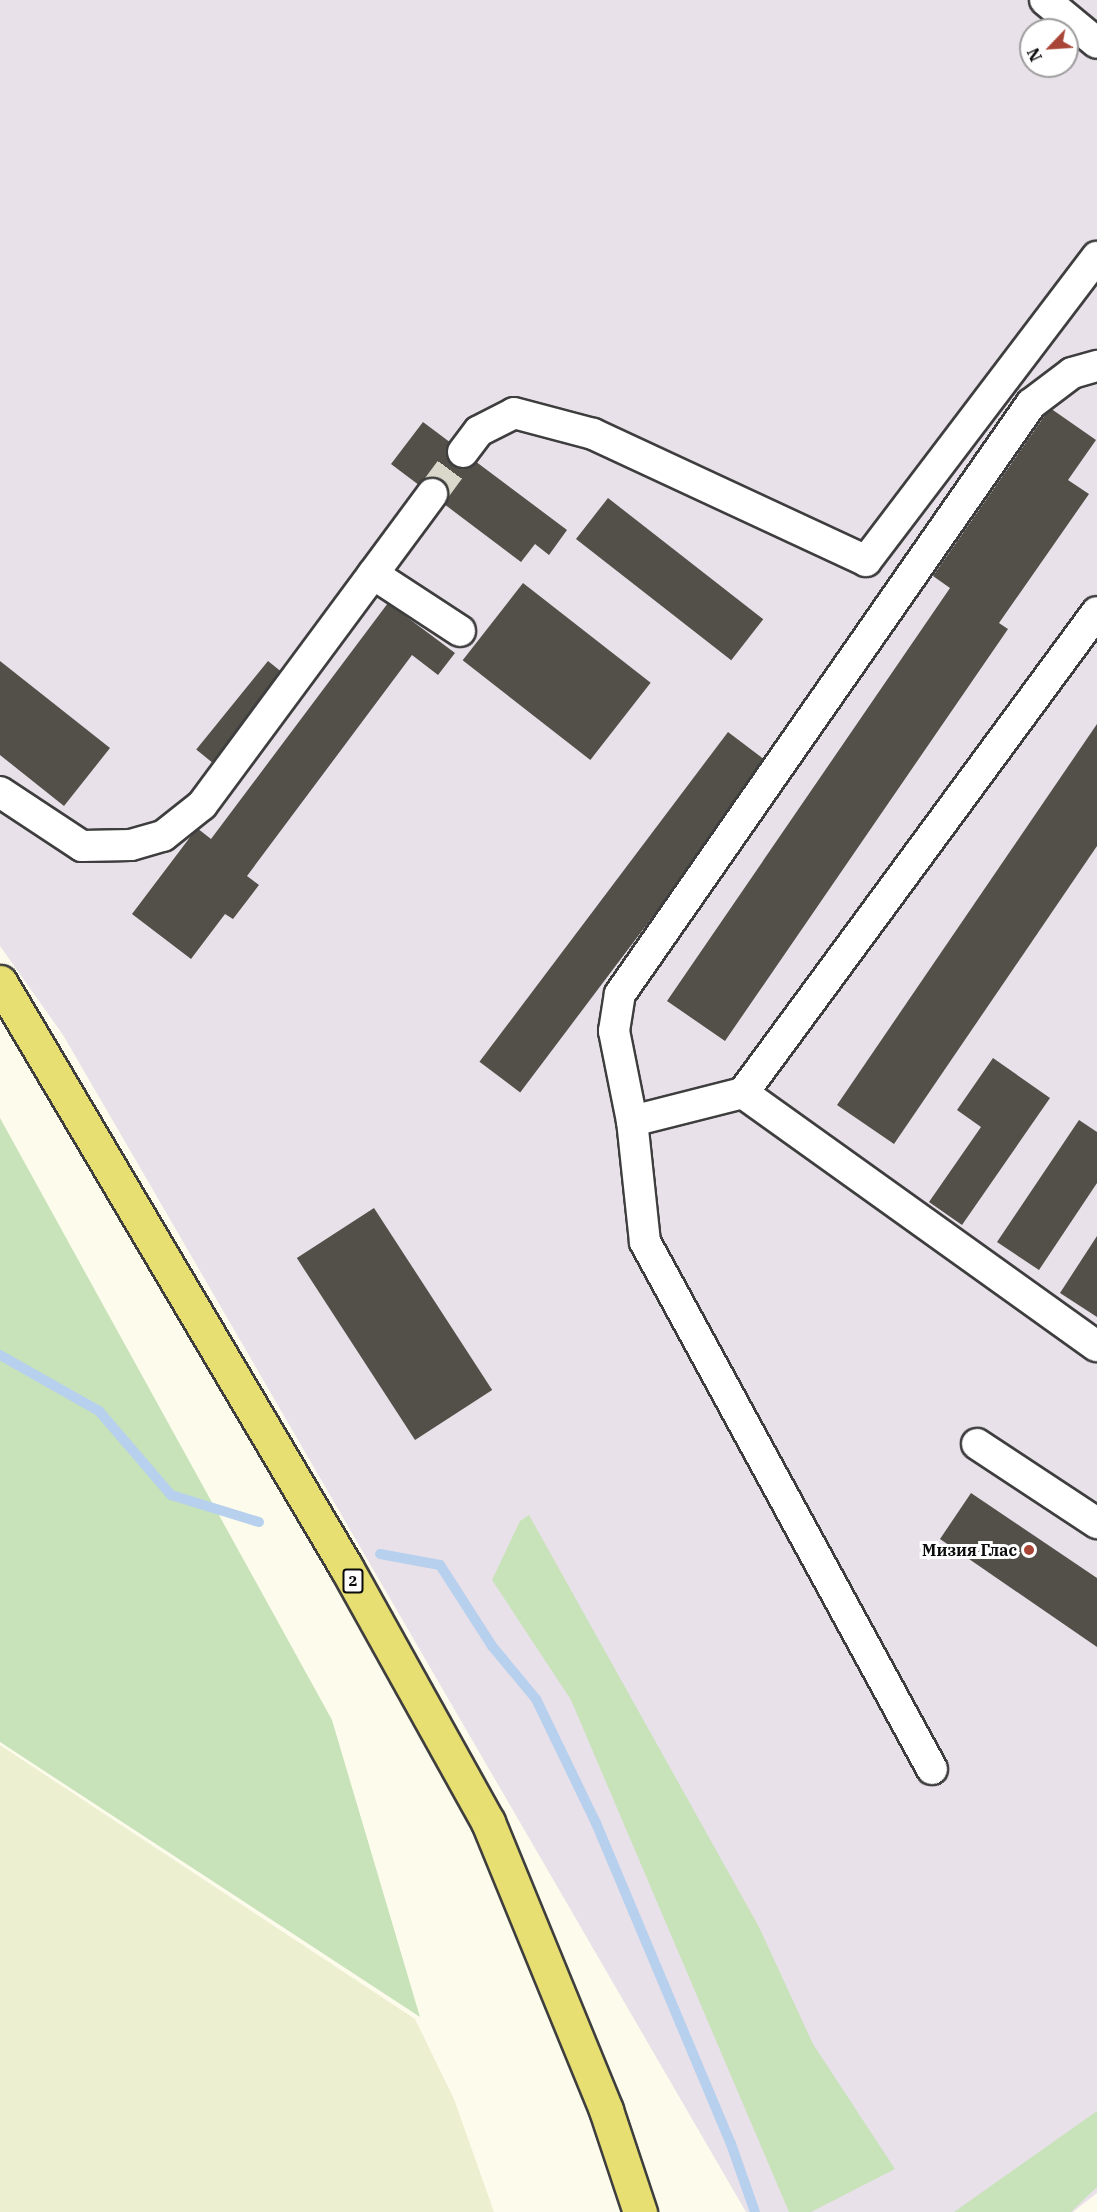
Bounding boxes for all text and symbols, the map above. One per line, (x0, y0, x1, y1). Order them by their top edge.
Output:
north arrow (1019, 18, 1079, 78)
text: N (1023, 45, 1046, 65)
place label: Мизия Глас (922, 1540, 1017, 1560)
marker: Мизия Глас (1022, 1543, 1036, 1557)
road number: 2 (342, 1569, 364, 1593)

